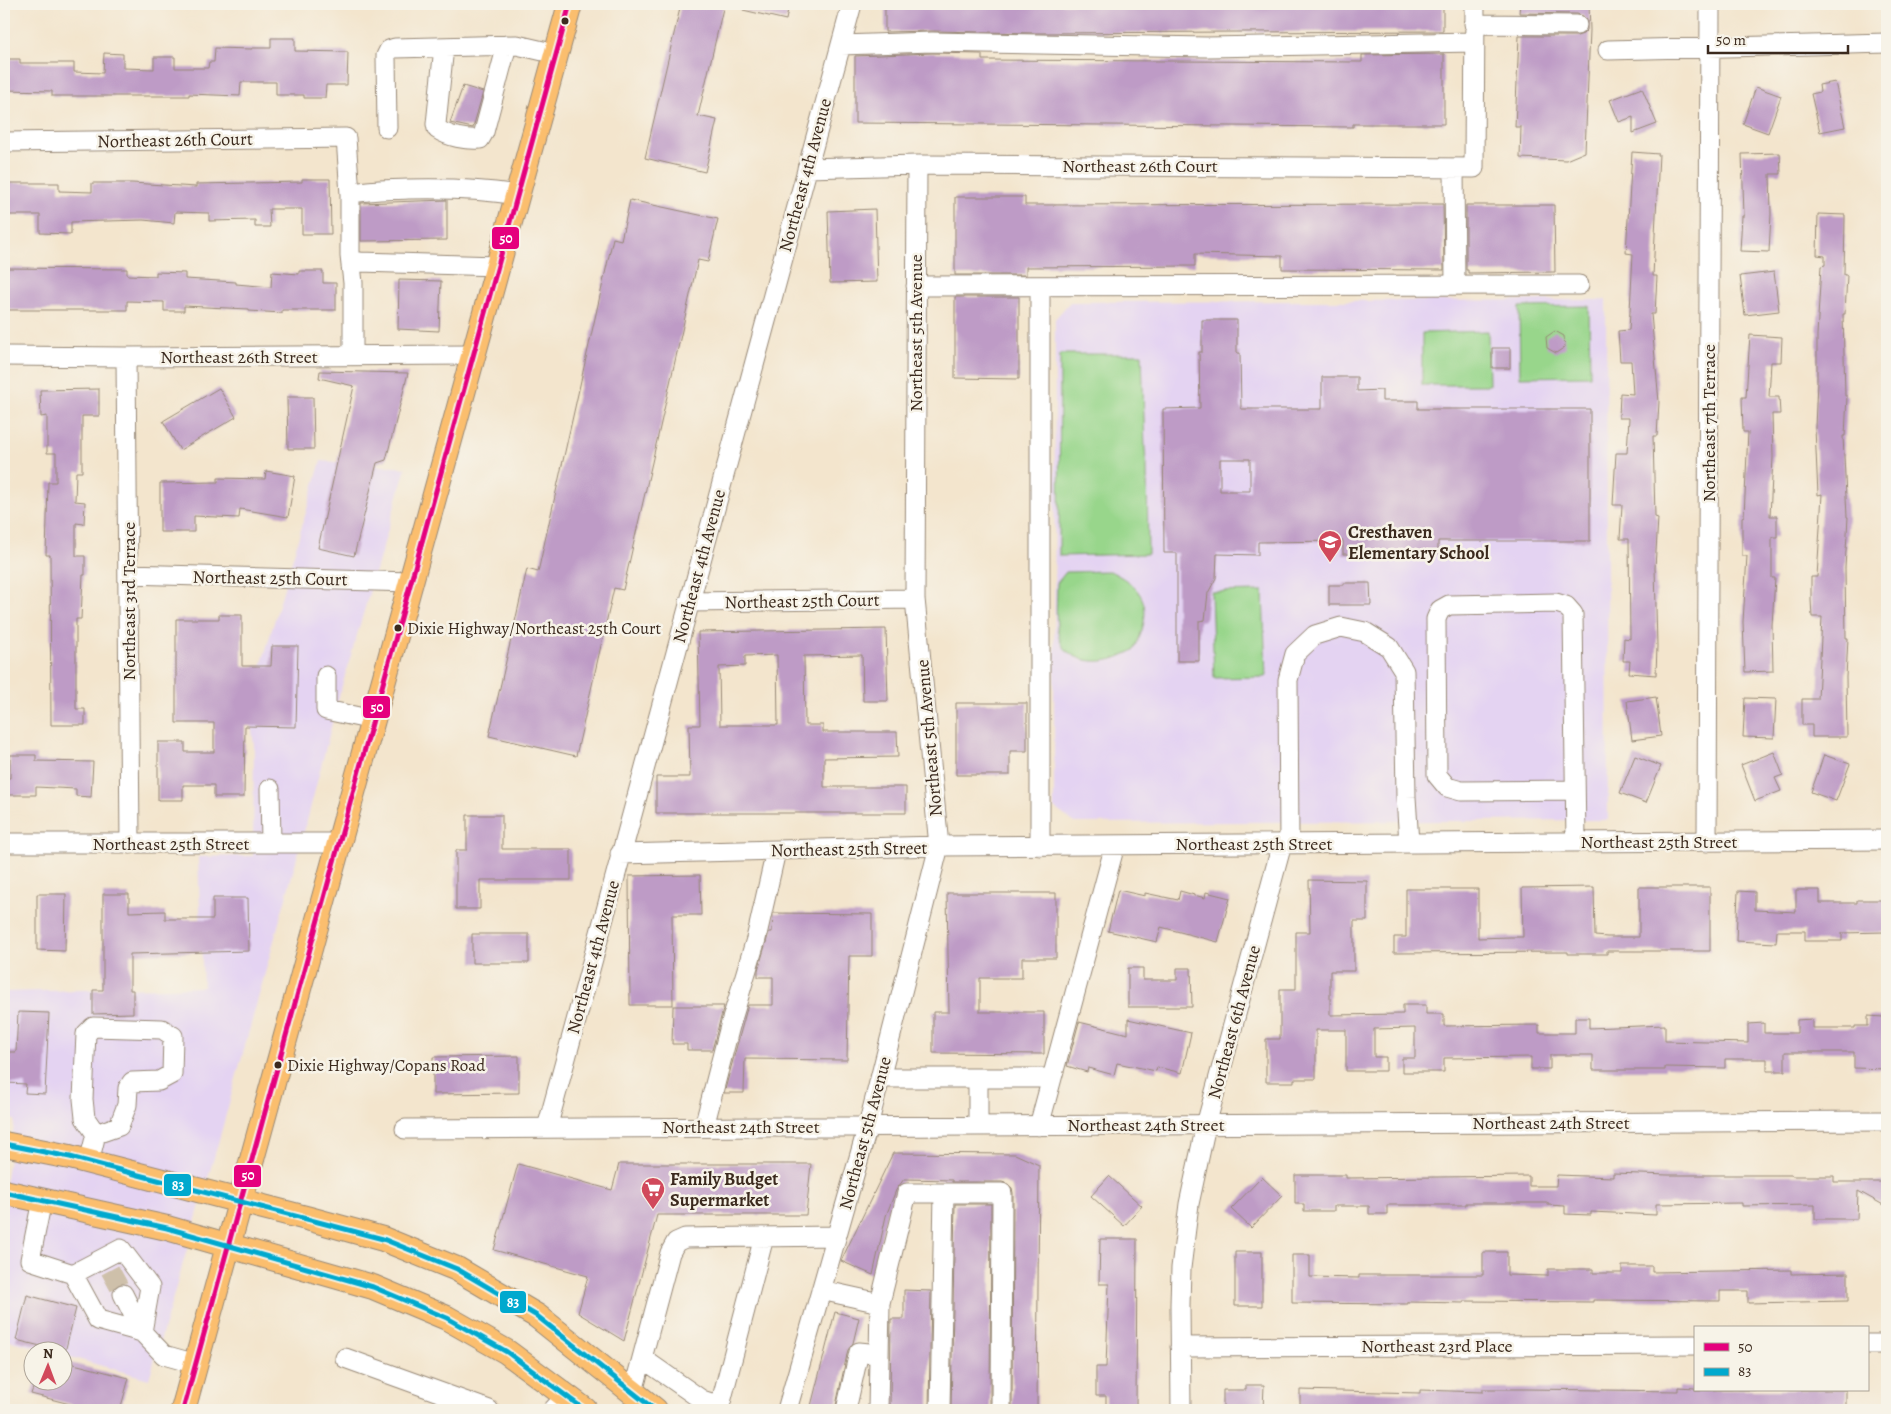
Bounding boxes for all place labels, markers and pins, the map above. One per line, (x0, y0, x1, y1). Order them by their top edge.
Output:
unlabelled marker (560, 16, 570, 26)
place label: Cresthaven Elementary School (1348, 520, 1490, 565)
school or university icon: Cresthaven Elementary School (1317, 529, 1343, 563)
place label: Dixie Highway/Northeast 25th Court (407, 617, 662, 640)
marker: Dixie Highway/Northeast 25th Court (393, 623, 403, 633)
place label: Dixie Highway/Copans Road (287, 1054, 486, 1077)
marker: Dixie Highway/Copans Road (273, 1060, 283, 1070)
place label: Family Budget Supermarket (670, 1167, 778, 1212)
supermarket icon: Family Budget Supermarket (640, 1176, 666, 1210)

